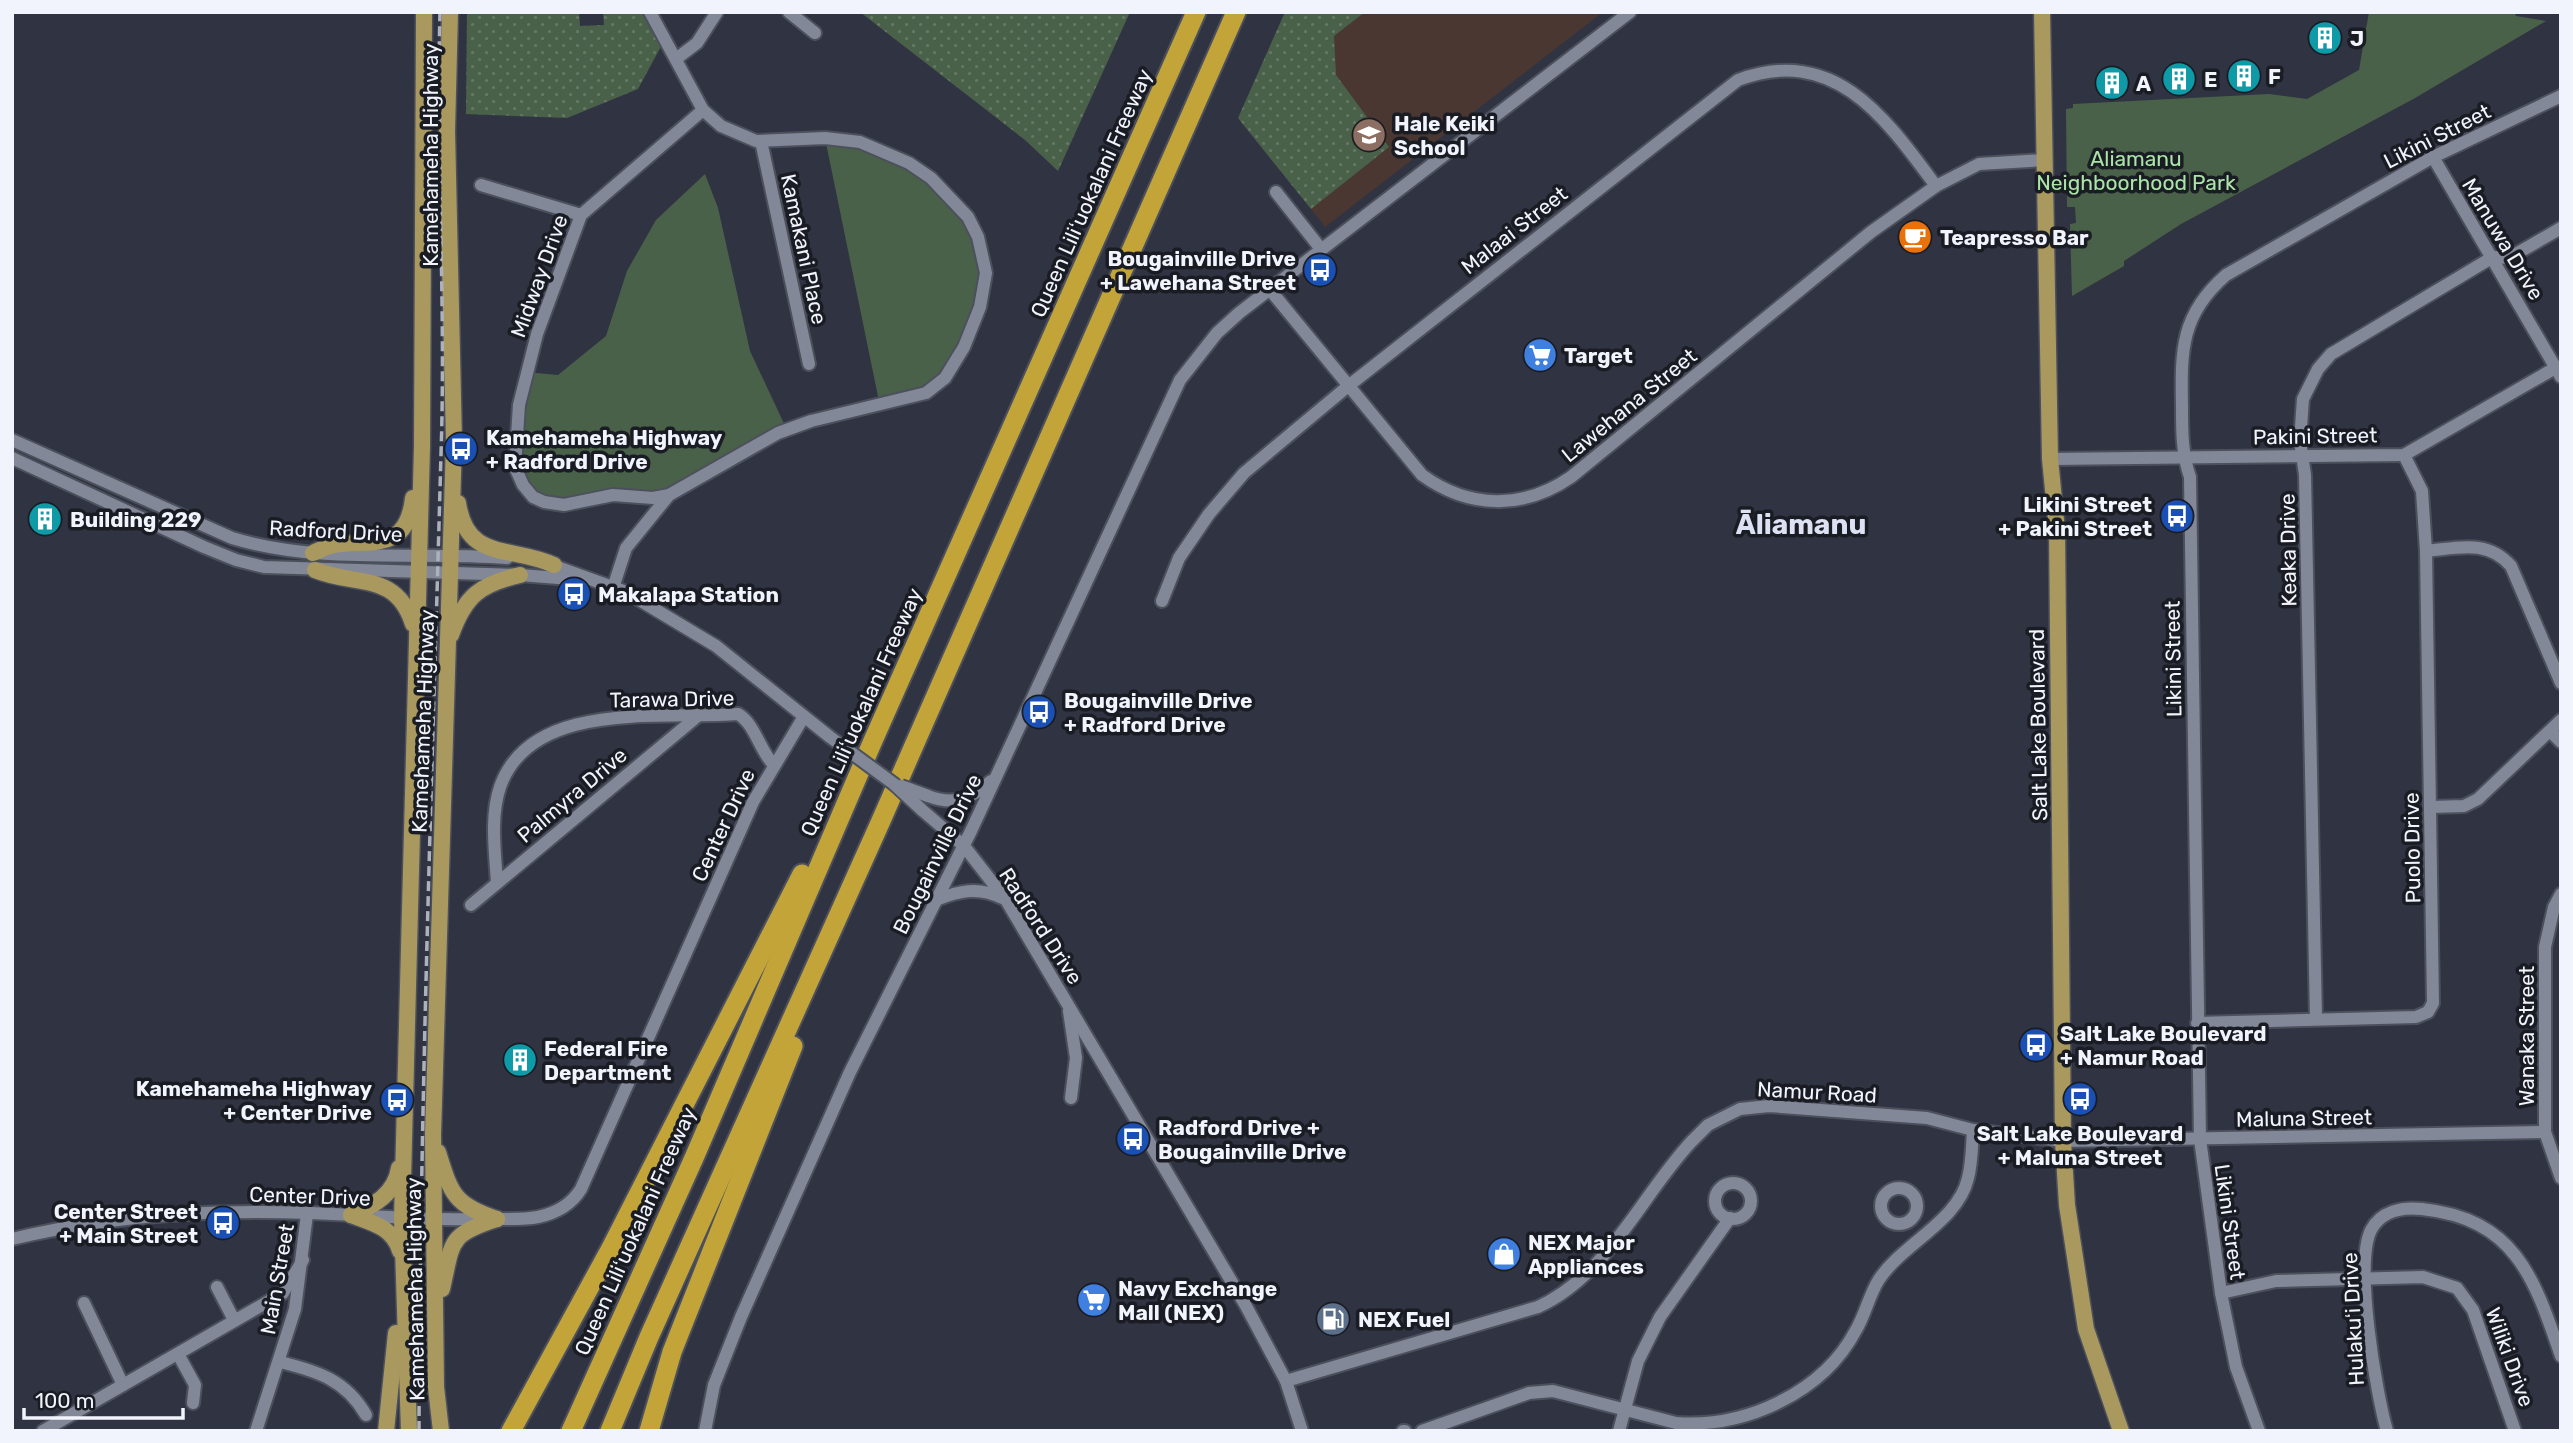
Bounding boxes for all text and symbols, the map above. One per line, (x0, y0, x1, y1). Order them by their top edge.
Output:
building icon: J (2306, 19, 2344, 57)
place label: J (2350, 26, 2364, 51)
street label: Kamehameha Highway (418, 43, 443, 267)
building icon: F (2225, 57, 2263, 95)
building icon: E (2160, 60, 2198, 98)
building icon: A (2093, 64, 2131, 102)
place label: F (2268, 64, 2281, 89)
street label: Queen Liliʻuokalani Freeway (1025, 65, 1157, 321)
place label: E (2204, 67, 2217, 92)
place label: A (2136, 71, 2151, 96)
street label: Likini Street (2379, 98, 2495, 174)
place label: Hale Keiki School (1394, 111, 1495, 160)
school or university icon: Hale Keiki School (1350, 116, 1388, 154)
park label: Aliamanu Neighboorhood Park (2036, 146, 2236, 195)
street label: Kamakani Place (776, 172, 832, 326)
street label: Manuwa Drive (2457, 174, 2549, 304)
street label: Malaai Street (1456, 181, 1572, 279)
street label: Midway Drive (505, 211, 573, 341)
cafe icon: Teapresso Bar (1896, 218, 1934, 256)
place label: Teapresso Bar (1940, 225, 2089, 250)
place label: Bougainville Drive + Lawehana Street (1100, 246, 1296, 295)
bus stop icon: Bougainville Drive + Lawehana Street (1301, 251, 1339, 289)
supermarket icon: Target (1521, 336, 1559, 374)
street label: Lawehana Street (1557, 343, 1701, 467)
place label: Target (1564, 343, 1633, 368)
street label: Pakini Street (2253, 422, 2377, 450)
place label: Kamehameha Highway + Radford Drive (486, 425, 723, 474)
bus stop icon: Kamehameha Highway + Radford Drive (442, 430, 480, 468)
place label: Likini Street + Pakini Street (1998, 492, 2152, 541)
street label: Keaka Drive (2275, 493, 2301, 607)
bus stop icon: Likini Street + Pakini Street (2158, 497, 2196, 535)
building icon: Building 229 (26, 500, 64, 538)
place label: Building 229 (70, 507, 202, 532)
district label: Āliamanu (1736, 508, 1866, 541)
street label: Radford Drive (269, 515, 403, 547)
bus stop icon: Makalapa Station (555, 575, 593, 613)
place label: Makalapa Station (598, 582, 779, 607)
street label: Queen Liliʻuokalani Freeway (795, 584, 927, 840)
street label: Likini Street (2159, 601, 2187, 717)
street label: Kamehameha Highway (407, 608, 439, 833)
street label: Salt Lake Boulevard (2024, 629, 2052, 821)
street label: Tarawa Drive (609, 685, 735, 713)
place label: Bougainville Drive + Radford Drive (1064, 688, 1253, 737)
bus stop icon: Bougainville Drive + Radford Drive (1020, 693, 1058, 731)
street label: Palmyra Drive (512, 742, 632, 848)
street label: Center Drive (686, 765, 760, 885)
street label: Bougainville Drive (887, 770, 987, 938)
street label: Puolo Drive (2399, 792, 2425, 904)
street label: Radford Drive (994, 863, 1088, 989)
street label: Wanaka Street (2514, 966, 2539, 1106)
place label: Salt Lake Boulevard + Namur Road (2060, 1021, 2267, 1070)
bus stop icon: Salt Lake Boulevard + Namur Road (2017, 1026, 2055, 1064)
place label: Federal Fire Department (544, 1036, 672, 1085)
building icon: Federal Fire Department (501, 1041, 539, 1079)
place label: Kamehameha Highway + Center Drive (136, 1076, 372, 1125)
street label: Namur Road (1756, 1076, 1878, 1108)
bus stop icon: Salt Lake Boulevard + Maluna Street (2061, 1080, 2099, 1118)
bus stop icon: Kamehameha Highway + Center Drive (378, 1081, 416, 1119)
street label: Queen Liliʻuokalani Freeway (569, 1103, 701, 1359)
street label: Maluna Street (2236, 1104, 2372, 1132)
place label: Radford Drive + Bougainville Drive (1158, 1115, 1347, 1164)
bus stop icon: Radford Drive + Bougainville Drive (1114, 1120, 1152, 1158)
place label: Salt Lake Boulevard + Maluna Street (1977, 1121, 2183, 1170)
street label: Likini Street (2210, 1163, 2250, 1281)
street label: Kamehameha Highway (401, 1177, 429, 1401)
street label: Center Drive (249, 1181, 371, 1211)
place label: Center Street + Main Street (54, 1199, 198, 1248)
bus stop icon: Center Street + Main Street (204, 1204, 242, 1242)
street label: Main Street (255, 1222, 299, 1336)
place label: NEX Major Appliances (1528, 1230, 1644, 1279)
shop icon: NEX Major Appliances (1485, 1235, 1523, 1273)
street label: Hulakuʻi Drive (2337, 1252, 2369, 1386)
place label: Navy Exchange Mall (NEX) (1118, 1276, 1277, 1325)
supermarket icon: Navy Exchange Mall (NEX) (1075, 1281, 1113, 1319)
fuel station icon: NEX Fuel (1314, 1300, 1352, 1338)
street label: Wiliki Drive (2481, 1304, 2539, 1410)
place label: NEX Fuel (1358, 1307, 1450, 1332)
scale bar (24, 1376, 184, 1420)
text: 100 m (35, 1388, 94, 1413)

